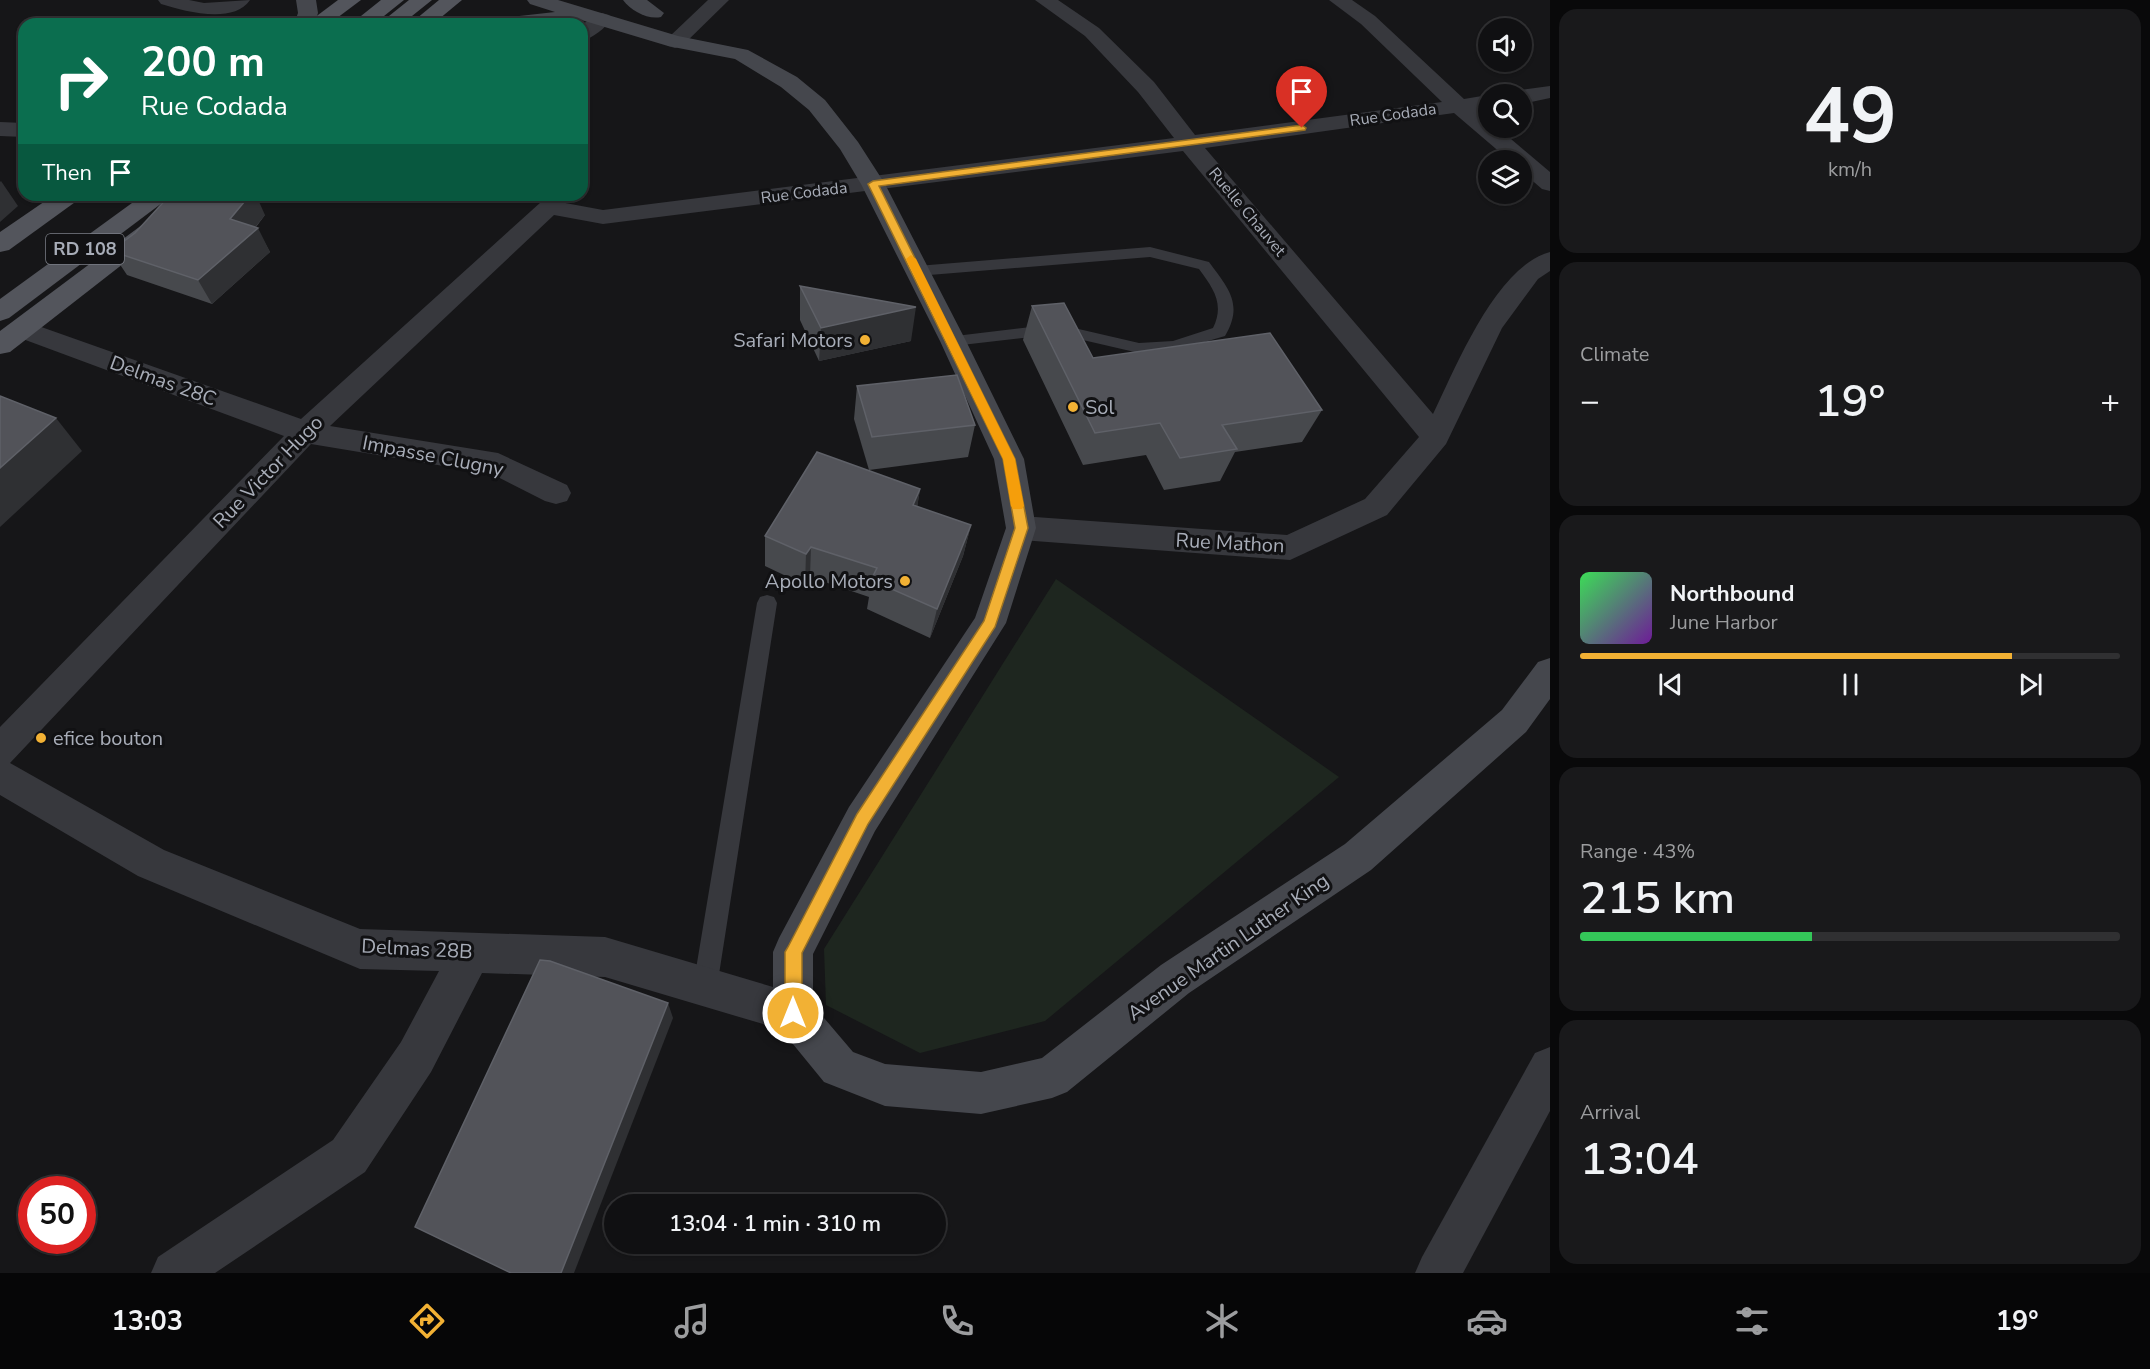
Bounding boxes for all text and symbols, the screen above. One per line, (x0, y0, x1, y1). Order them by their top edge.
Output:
map controls (1478, 18, 1532, 204)
button: sound (1478, 18, 1532, 72)
text: 200 m (141, 34, 265, 91)
icon: right (42, 42, 120, 120)
text: 49 (1803, 63, 1897, 170)
pin (1276, 66, 1327, 128)
icon: arrive (1285, 75, 1318, 108)
button: search (1478, 84, 1532, 138)
text: Rue Codada (141, 88, 288, 125)
street label: Rue Codada (1348, 98, 1438, 132)
button: layers (1478, 150, 1532, 204)
icon: arrive (104, 156, 137, 189)
text: km/h (1828, 156, 1872, 183)
text: Then (42, 158, 92, 188)
street label: Ruelle Chauvet (1203, 163, 1291, 261)
street label: Rue Codada (759, 177, 849, 209)
road number: RD 108 (46, 234, 124, 264)
place label: Safari Motors (733, 327, 853, 354)
marker: Safari Motors (858, 333, 872, 347)
text: Climate (1580, 341, 1649, 368)
street label: Delmas 28C (106, 349, 220, 413)
text: 19° (1815, 371, 1885, 432)
text: − (1580, 379, 1600, 424)
text: + (2100, 379, 2120, 424)
place label: Sol (1085, 394, 1114, 421)
marker: Sol (1066, 400, 1080, 414)
street label: Rue Victor Hugo (207, 410, 329, 534)
street label: Impasse Clugny (360, 429, 507, 483)
street label: Rue Mathon (1175, 527, 1285, 559)
place label: Apollo Motors (765, 568, 893, 595)
marker: Apollo Motors (898, 574, 912, 588)
text: Northbound (1670, 579, 1794, 609)
text: June Harbor (1670, 609, 1778, 636)
icon: previous (1654, 668, 1687, 701)
icon: pause (1834, 668, 1867, 701)
icon: next (2014, 668, 2047, 701)
place label: efice bouton (53, 725, 163, 752)
marker: efice bouton (34, 731, 48, 745)
text: Range · 43% (1580, 838, 1695, 865)
street label: Avenue Martin Luther King (1122, 867, 1334, 1027)
text: 215 km (1580, 868, 1735, 929)
street label: Delmas 28B (361, 933, 473, 965)
position arrow (761, 981, 825, 1045)
text: Arrival (1580, 1099, 1640, 1126)
text: 13:04 (1580, 1129, 1699, 1190)
speed limit sign: 50 (18, 1176, 96, 1254)
text: 13:04 · 1 min · 310 m (669, 1209, 881, 1239)
icon: directions (406, 1300, 448, 1342)
icon: music (671, 1300, 713, 1342)
icon: phone (936, 1300, 978, 1342)
icon: climate (1201, 1300, 1243, 1342)
icon: car (1466, 1300, 1508, 1342)
icon: filters (1731, 1300, 1773, 1342)
text: 13:03 (111, 1303, 183, 1340)
text: 19° (1996, 1303, 2038, 1340)

